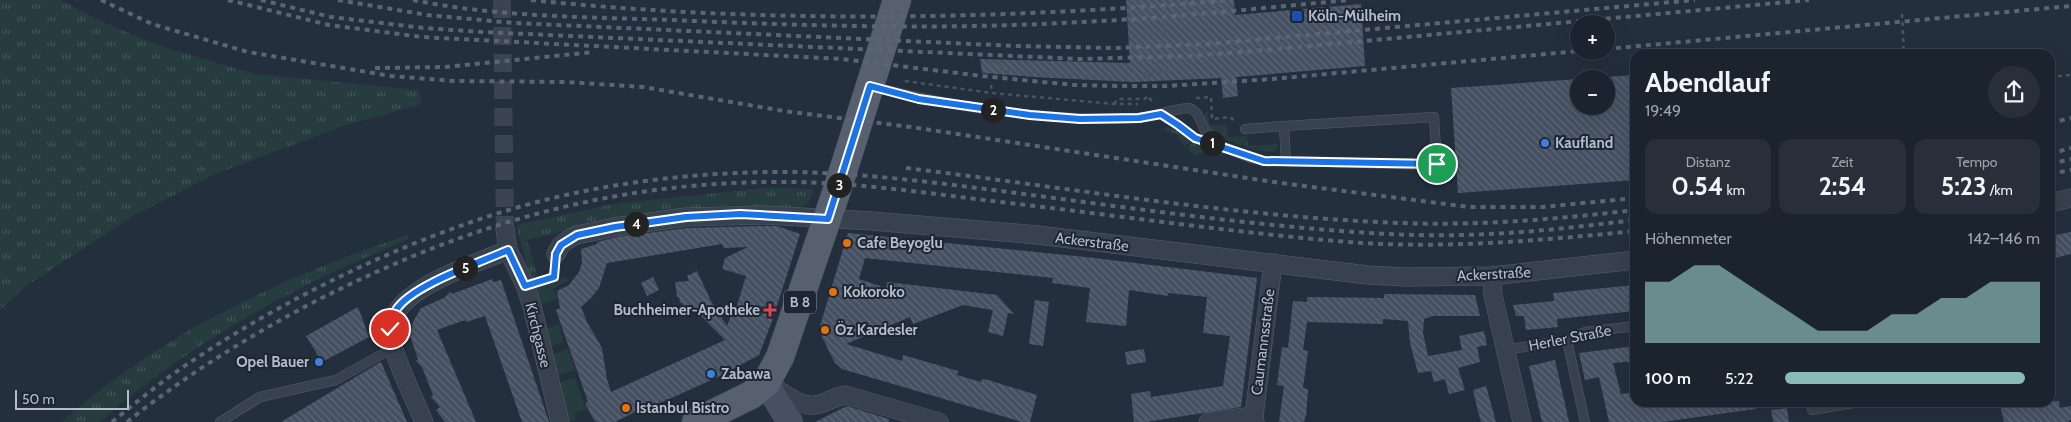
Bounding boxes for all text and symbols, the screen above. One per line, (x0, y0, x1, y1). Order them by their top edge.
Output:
place label: Köln-Mülheim (1308, 7, 1401, 25)
marker: Köln-Mülheim (1290, 9, 1304, 23)
map controls (1570, 15, 1615, 115)
button: + (1570, 15, 1615, 60)
text: Abendlauf (1645, 65, 1771, 99)
button: share (1988, 66, 2040, 118)
button: − (1570, 70, 1615, 115)
pin: 2 (980, 98, 1006, 122)
text: 2 (990, 101, 997, 119)
text: 19:49 (1645, 101, 1681, 120)
pin: 1 (1200, 130, 1224, 156)
text: 1 (1210, 134, 1215, 152)
place label: Kaufland (1555, 134, 1613, 152)
marker: Kaufland (1539, 137, 1551, 149)
pin (1416, 143, 1458, 185)
icon: arrive (1423, 150, 1451, 178)
text: Distanz (1686, 153, 1731, 171)
text: Zeit (1831, 153, 1854, 171)
text: Tempo (1956, 153, 1997, 171)
text: 0.54 (1671, 171, 1723, 201)
text: 2:54 (1819, 171, 1866, 201)
text: 5:23 (1941, 171, 1987, 201)
pin: 3 (826, 172, 852, 198)
text: 3 (836, 176, 843, 194)
text: km (1723, 181, 1745, 199)
text: /km (1987, 181, 2013, 199)
pin: 4 (624, 212, 648, 236)
text: 4 (632, 215, 641, 233)
street label: Ackerstraße (1054, 229, 1130, 255)
text: Höhenmeter (1645, 229, 1731, 248)
text: 142–146 m (1968, 229, 2040, 248)
place label: Cafe Beyoglu (857, 234, 943, 252)
marker: Cafe Beyoglu (841, 237, 853, 249)
pin: 5 (452, 256, 478, 280)
text: 5 (462, 259, 469, 277)
street label: Ackerstraße (1457, 263, 1532, 285)
place label: Kokoroko (843, 283, 905, 301)
marker: Kokoroko (827, 286, 839, 298)
street label: Caumannsstraße (1248, 287, 1278, 396)
road number: B 8 (784, 290, 816, 314)
street label: Kirchgasse (521, 301, 555, 370)
place label: Buchheimer-Apotheke (614, 301, 760, 319)
marker: Buchheimer-Apotheke (764, 304, 776, 316)
pin (369, 308, 411, 350)
icon: check (376, 315, 404, 343)
place label: Öz Kardesler (835, 320, 918, 339)
street label: Herler Straße (1527, 321, 1613, 355)
marker: Öz Kardesler (819, 324, 831, 336)
place label: Opel Bauer (236, 353, 309, 371)
marker: Opel Bauer (313, 356, 325, 368)
place label: Zabawa (721, 365, 771, 383)
marker: Zabawa (705, 368, 717, 380)
text: 100 m (1645, 369, 1691, 388)
text: 5:22 (1725, 369, 1754, 388)
scale bar (15, 387, 129, 410)
text: 50 m (22, 390, 55, 408)
place label: Istanbul Bistro (636, 399, 730, 417)
marker: Istanbul Bistro (620, 402, 632, 414)

